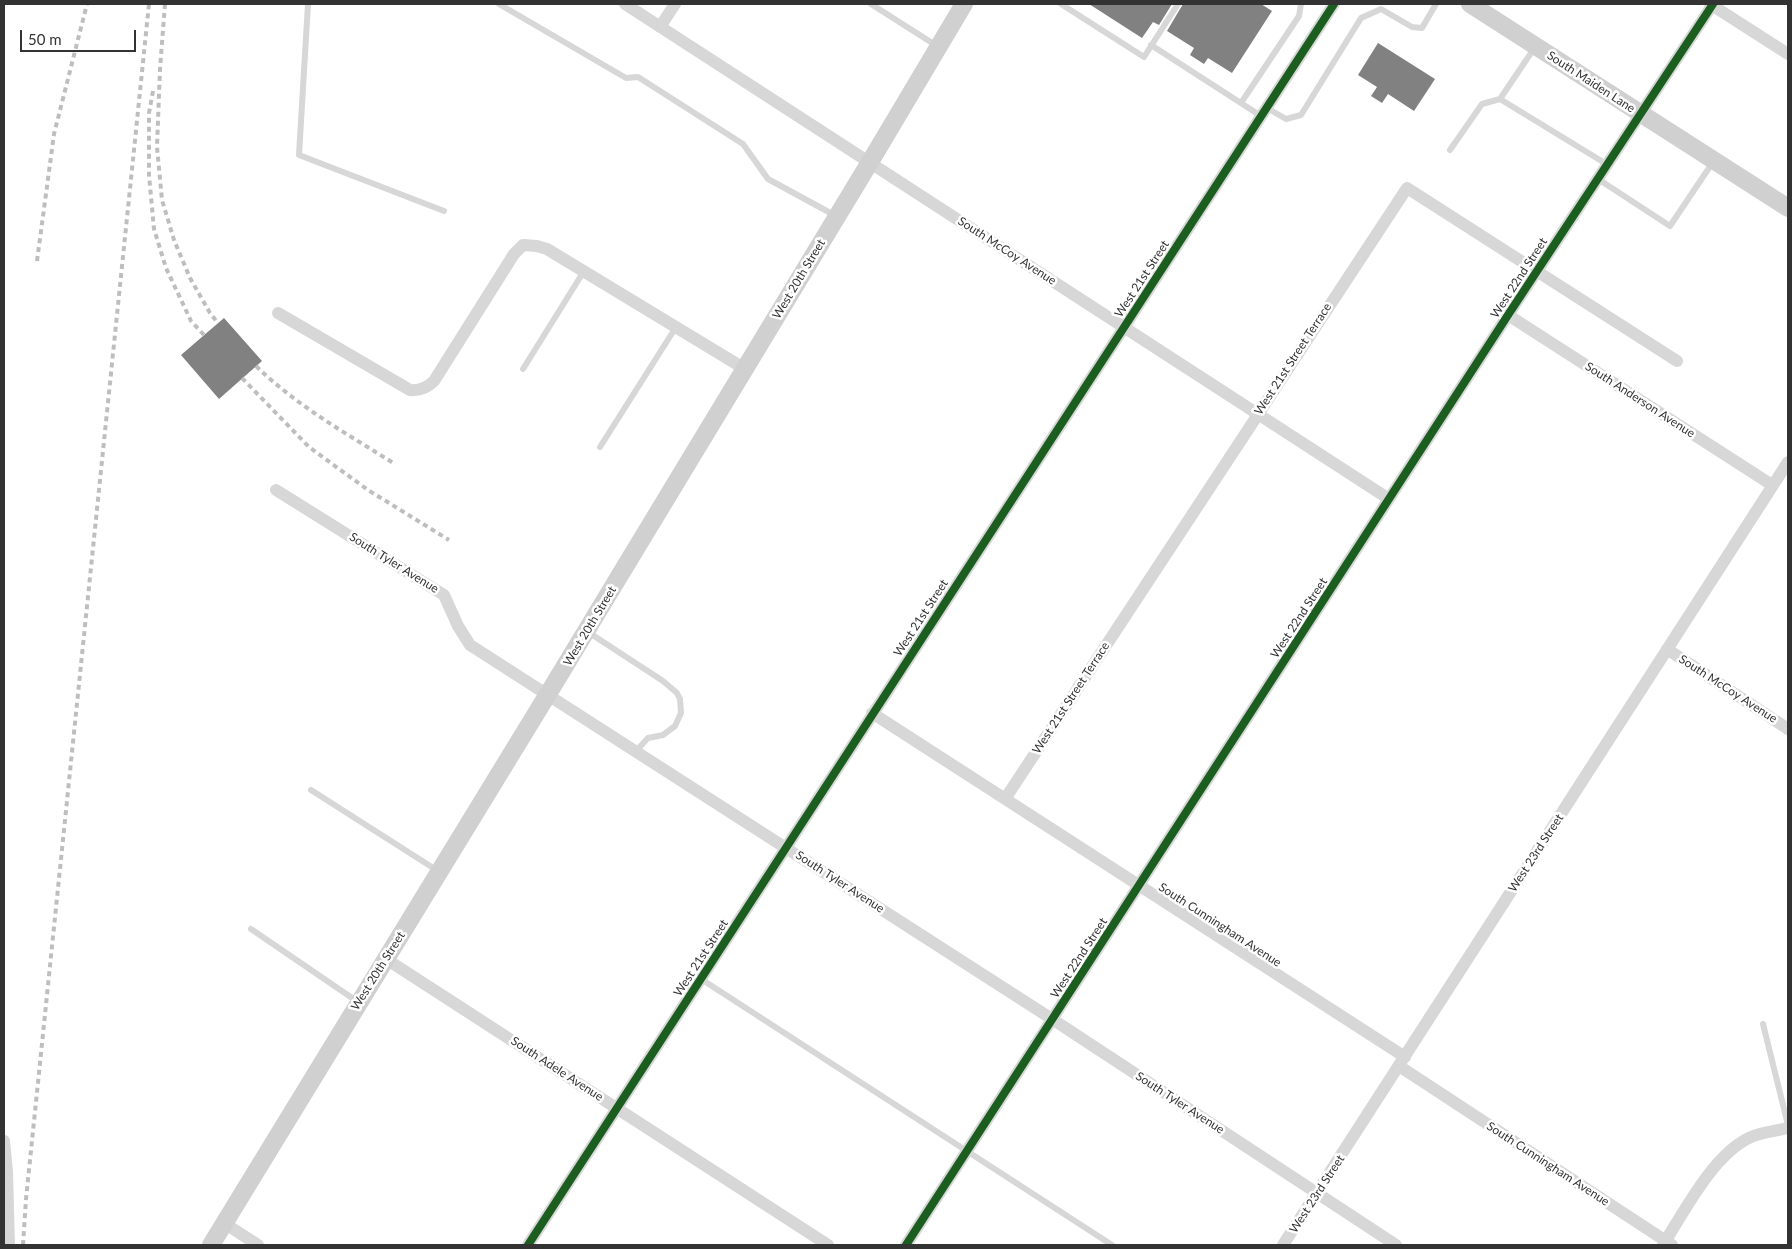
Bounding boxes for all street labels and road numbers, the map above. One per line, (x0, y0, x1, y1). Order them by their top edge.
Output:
street label: South Maiden Lane (1544, 48, 1638, 116)
street label: South McCoy Avenue (955, 214, 1059, 288)
street label: West 22nd Street (1488, 235, 1550, 321)
street label: West 20th Street (770, 237, 828, 321)
street label: West 21st Street (1112, 238, 1172, 320)
street label: West 21st Street Terrace (1251, 300, 1335, 418)
street label: South Anderson Avenue (1583, 359, 1697, 441)
street label: South Tyler Avenue (347, 530, 441, 596)
street label: West 22nd Street (1268, 575, 1330, 661)
street label: West 21st Street (891, 577, 951, 659)
street label: West 20th Street (561, 584, 619, 668)
street label: West 21st Street Terrace (1029, 639, 1113, 757)
street label: South McCoy Avenue (1676, 652, 1780, 726)
street label: West 23rd Street (1505, 811, 1567, 895)
street label: South Tyler Avenue (793, 848, 887, 916)
street label: South Cunningham Avenue (1156, 880, 1284, 970)
street label: West 22nd Street (1048, 915, 1110, 1001)
street label: West 21st Street (671, 917, 731, 999)
street label: West 20th Street (348, 929, 408, 1013)
street label: South Adele Avenue (508, 1034, 606, 1104)
street label: South Tyler Avenue (1133, 1069, 1227, 1137)
street label: South Cunningham Avenue (1484, 1119, 1612, 1209)
street label: West 23rd Street (1286, 1152, 1348, 1236)

